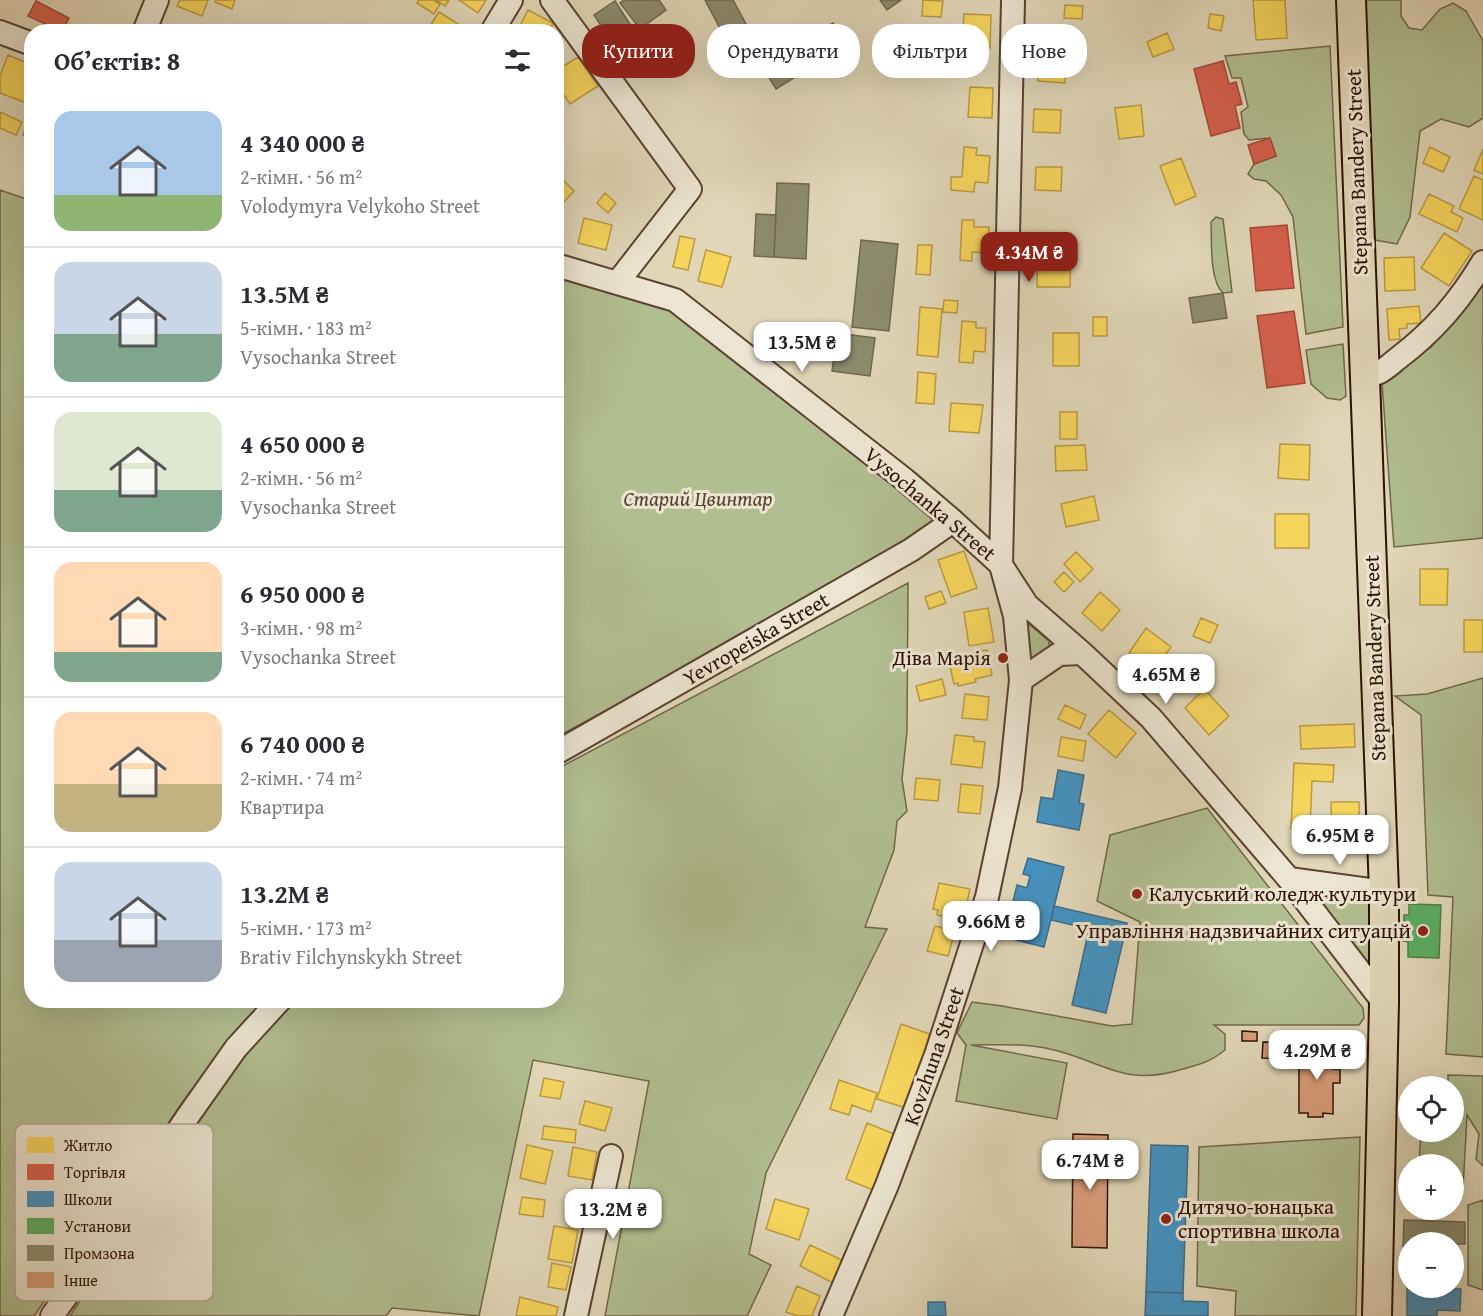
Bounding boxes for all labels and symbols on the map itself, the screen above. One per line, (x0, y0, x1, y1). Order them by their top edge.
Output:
street label: Stepana Bandery Street (1337, 68, 1376, 276)
pin: 4.34M ₴ (974, 232, 1084, 283)
pin: 13.5M ₴ (747, 322, 857, 373)
street label: Vysochanka Street (858, 439, 1004, 569)
park label: Старий Цвинтар (623, 483, 773, 514)
street label: Stepana Bandery Street (1355, 554, 1394, 762)
street label: Yevropeiska Street (677, 584, 835, 693)
place label: Діва Марія (891, 642, 991, 673)
marker: Діва Марія (996, 651, 1010, 665)
pin: 4.65M ₴ (1111, 654, 1221, 705)
pin: 6.95M ₴ (1285, 815, 1395, 866)
place label: Калуський коледж культури (1149, 878, 1416, 909)
marker: Калуський коледж культури (1130, 887, 1144, 901)
pin: 9.66M ₴ (936, 901, 1046, 952)
place label: Управління надзвичайних ситуацій (1076, 915, 1411, 946)
marker: Управління надзвичайних ситуацій (1416, 924, 1430, 938)
street label: Kovzhuna Street (895, 982, 972, 1129)
pin: 4.29M ₴ (1262, 1030, 1372, 1081)
legend (15, 1124, 213, 1301)
text: Житло (63, 1133, 112, 1157)
pin: 6.74M ₴ (1035, 1140, 1145, 1191)
text: Торгівля (64, 1160, 126, 1184)
text: Школи (64, 1187, 113, 1211)
pin: 13.2M ₴ (558, 1189, 668, 1240)
place label: Дитячо-юнацька спортивна школа (1177, 1191, 1340, 1246)
marker: Дитячо-юнацька спортивна школа (1159, 1212, 1173, 1226)
text: Установи (64, 1214, 131, 1238)
text: Промзона (64, 1241, 135, 1265)
text: Інше (64, 1268, 98, 1292)

